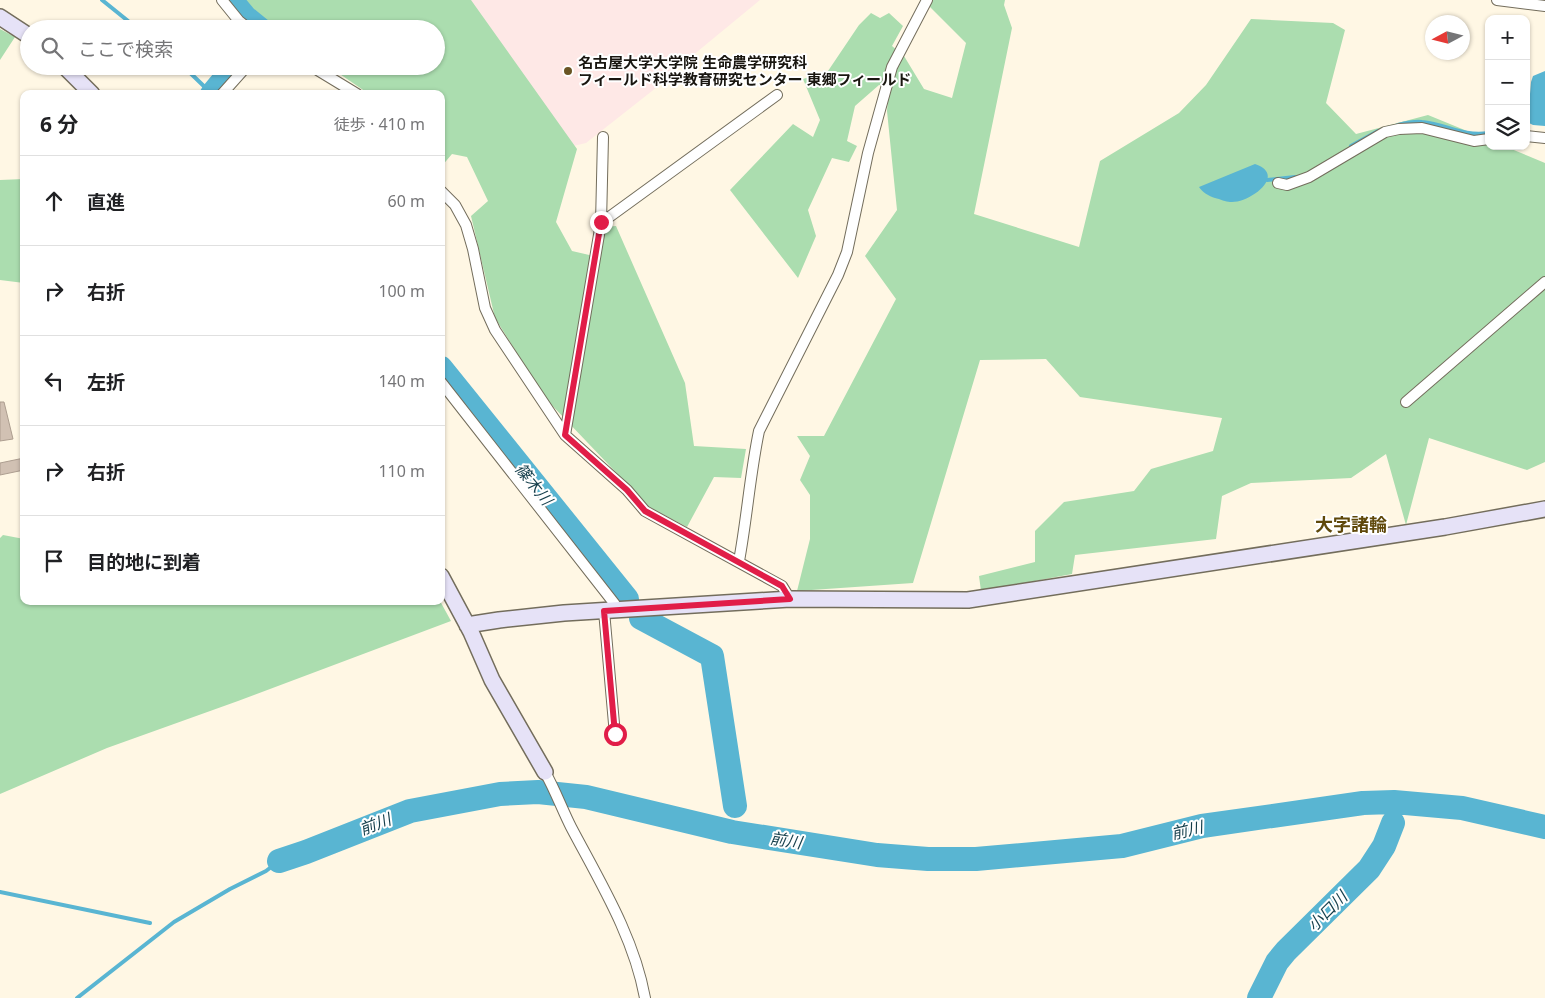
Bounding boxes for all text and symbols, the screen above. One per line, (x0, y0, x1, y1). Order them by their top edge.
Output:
north arrow (1425, 15, 1470, 60)
map controls (1485, 15, 1530, 150)
button: + (1485, 15, 1530, 60)
search box (20, 20, 445, 75)
icon: search (38, 34, 66, 62)
text: ここで検索 (78, 36, 173, 62)
place label: 名古屋大学大学院 生命農学研究科 フィールド科学教育研究センター 東郷フィールド (578, 52, 911, 89)
button: − (1485, 60, 1530, 105)
marker: 名古屋大学大学院 生命農学研究科 フィールド科学教育研究センター 東郷フィールド (562, 65, 574, 77)
button: layers (1485, 105, 1530, 150)
text: 6 分 (40, 110, 78, 138)
text: 徒歩 · 410 m (334, 113, 425, 135)
icon: ahead (40, 187, 68, 215)
text: 直進 (87, 189, 125, 215)
text: 60 m (388, 190, 425, 212)
route end (590, 211, 613, 234)
icon: right (40, 277, 68, 305)
text: 右折 (87, 279, 125, 305)
text: 100 m (378, 280, 425, 302)
icon: left (40, 367, 68, 395)
text: 左折 (87, 369, 125, 395)
text: 140 m (378, 370, 425, 392)
icon: right (40, 457, 68, 485)
water label: 篠木川 (510, 458, 559, 511)
text: 右折 (87, 459, 125, 485)
text: 110 m (378, 460, 425, 482)
district label: 大字諸輪 (1315, 512, 1387, 536)
icon: arrive (40, 547, 68, 575)
text: 目的地に到着 (87, 549, 201, 575)
route start (604, 723, 627, 746)
water label: 前川 (356, 807, 396, 840)
water label: 前川 (1169, 815, 1207, 844)
water label: 前川 (768, 827, 805, 854)
water label: 小口川 (1302, 885, 1353, 936)

